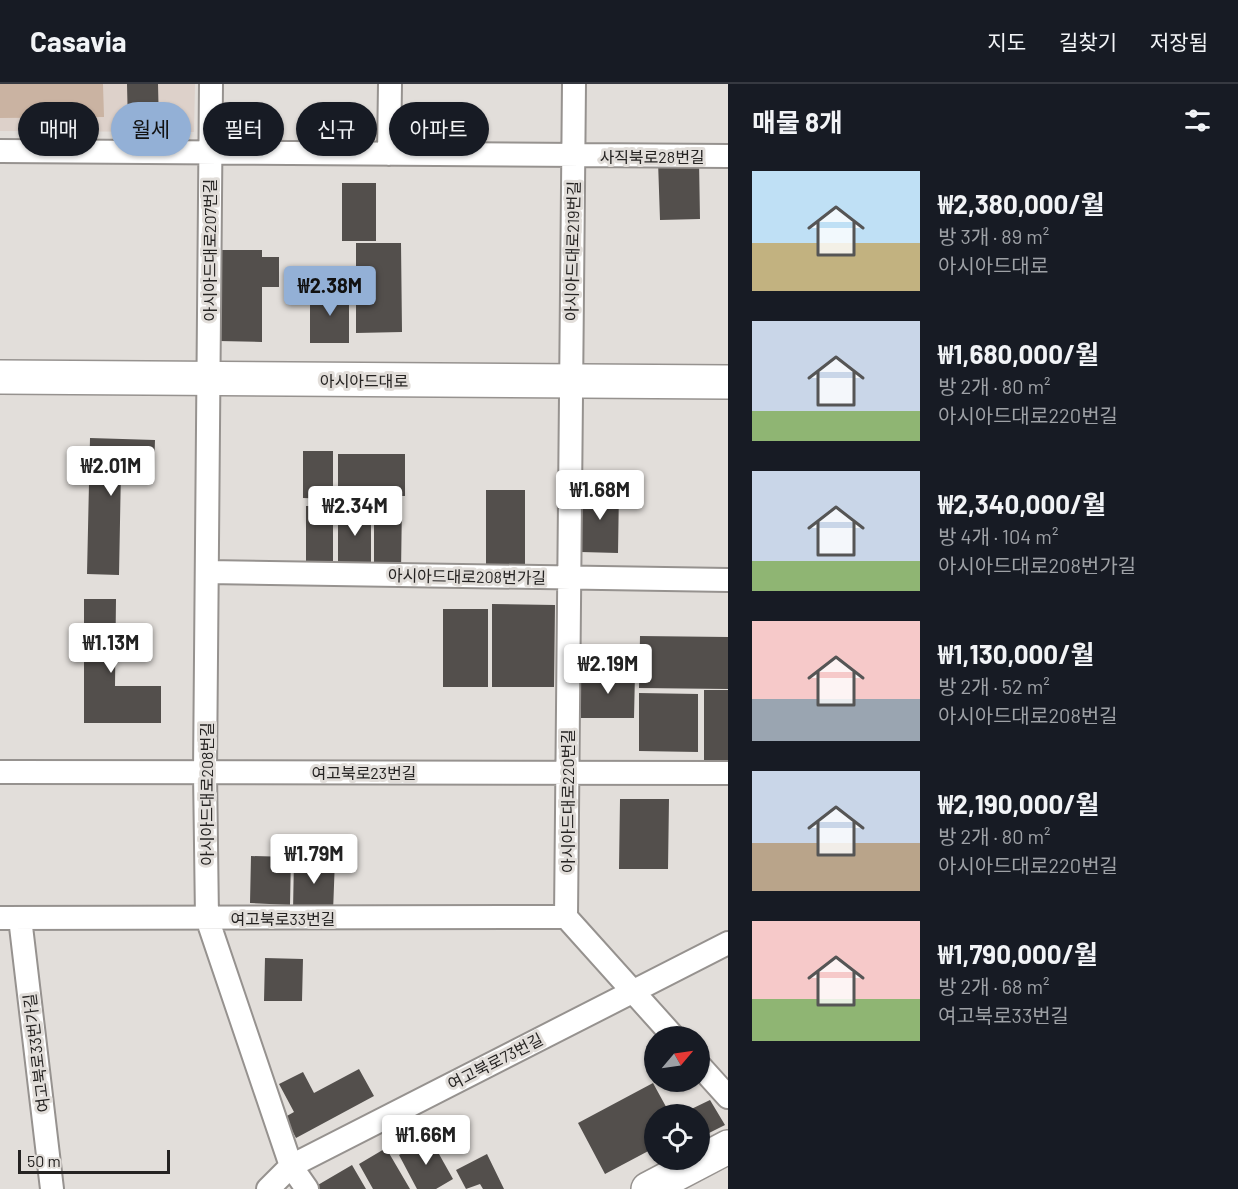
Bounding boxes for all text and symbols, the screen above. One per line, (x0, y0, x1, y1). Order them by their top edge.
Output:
text: Casavia (30, 24, 127, 58)
text: 지도 (987, 29, 1026, 54)
text: 길찾기 (1059, 29, 1117, 54)
text: 저장됨 (1150, 29, 1208, 54)
chip: 매매 (18, 102, 99, 156)
chip: 월세 (111, 102, 191, 156)
chip: 필터 (203, 102, 284, 156)
chip: 신규 (296, 102, 377, 156)
chip: 아파트 (389, 102, 489, 156)
icon: filters (1181, 104, 1214, 137)
text: 매물 8개 (752, 106, 843, 137)
street label: 사직북로28번길 (599, 147, 705, 166)
street label: 아시아드대로207번길 (200, 179, 219, 321)
street label: 아시아드대로219번길 (561, 181, 583, 321)
text: ₩2,380,000/월 (938, 188, 1105, 219)
icon: home (800, 195, 872, 267)
text: 방 3개 · 89 m² (938, 224, 1049, 248)
text: 아시아드대로 (938, 253, 1048, 277)
pin: ₩2.38M (281, 266, 379, 317)
text: ₩2.38M (298, 273, 362, 297)
text: ₩1,680,000/월 (938, 338, 1099, 369)
icon: home (800, 345, 872, 417)
street label: 아시아드대로 (320, 371, 408, 390)
text: 방 2개 · 80 m² (938, 374, 1051, 398)
text: 아시아드대로220번길 (938, 403, 1118, 427)
pin: ₩2.01M (62, 446, 160, 497)
text: ₩2.01M (81, 453, 141, 477)
pin: ₩1.68M (551, 470, 649, 521)
text: ₩1.68M (570, 477, 630, 501)
pin: ₩2.34M (306, 486, 404, 537)
text: ₩2,340,000/월 (938, 488, 1106, 519)
text: ₩2.34M (322, 493, 388, 517)
icon: home (800, 495, 872, 567)
text: 방 4개 · 104 m² (938, 524, 1058, 548)
text: 아시아드대로208번가길 (938, 553, 1136, 577)
street label: 아시아드대로208번가길 (388, 565, 546, 587)
pin: ₩1.13M (62, 623, 160, 674)
text: ₩1.13M (83, 630, 139, 654)
text: ₩1,130,000/월 (938, 638, 1094, 669)
pin: ₩2.19M (559, 644, 657, 695)
icon: home (800, 645, 872, 717)
text: ₩2.19M (578, 651, 638, 675)
text: 방 2개 · 52 m² (938, 674, 1050, 698)
text: 아시아드대로208번길 (938, 703, 1118, 727)
street label: 아시아드대로208번길 (197, 722, 216, 866)
street label: 아시아드대로220번길 (558, 729, 577, 873)
street label: 여고북로23번길 (311, 763, 417, 782)
text: ₩2,190,000/월 (938, 788, 1100, 819)
icon: home (800, 795, 872, 867)
text: 방 2개 · 80 m² (938, 824, 1051, 848)
pin: ₩1.79M (265, 834, 363, 885)
text: ₩1.79M (284, 841, 344, 865)
text: 아시아드대로220번길 (938, 853, 1118, 877)
street label: 여고북로33번길 (231, 909, 335, 928)
text: ₩1,790,000/월 (938, 938, 1098, 969)
icon: home (800, 945, 872, 1017)
text: 방 2개 · 68 m² (938, 974, 1050, 998)
street label: 여고북로33번가길 (19, 993, 53, 1113)
text: 여고북로33번길 (938, 1003, 1069, 1027)
north arrow (644, 1026, 710, 1092)
map controls (644, 1026, 710, 1170)
street label: 여고북로73번길 (444, 1029, 546, 1093)
button: locate (644, 1104, 710, 1170)
pin: ₩1.66M (377, 1115, 475, 1166)
text: ₩1.66M (396, 1122, 456, 1146)
scale bar (18, 1147, 170, 1174)
text: 50 m (27, 1151, 61, 1170)

